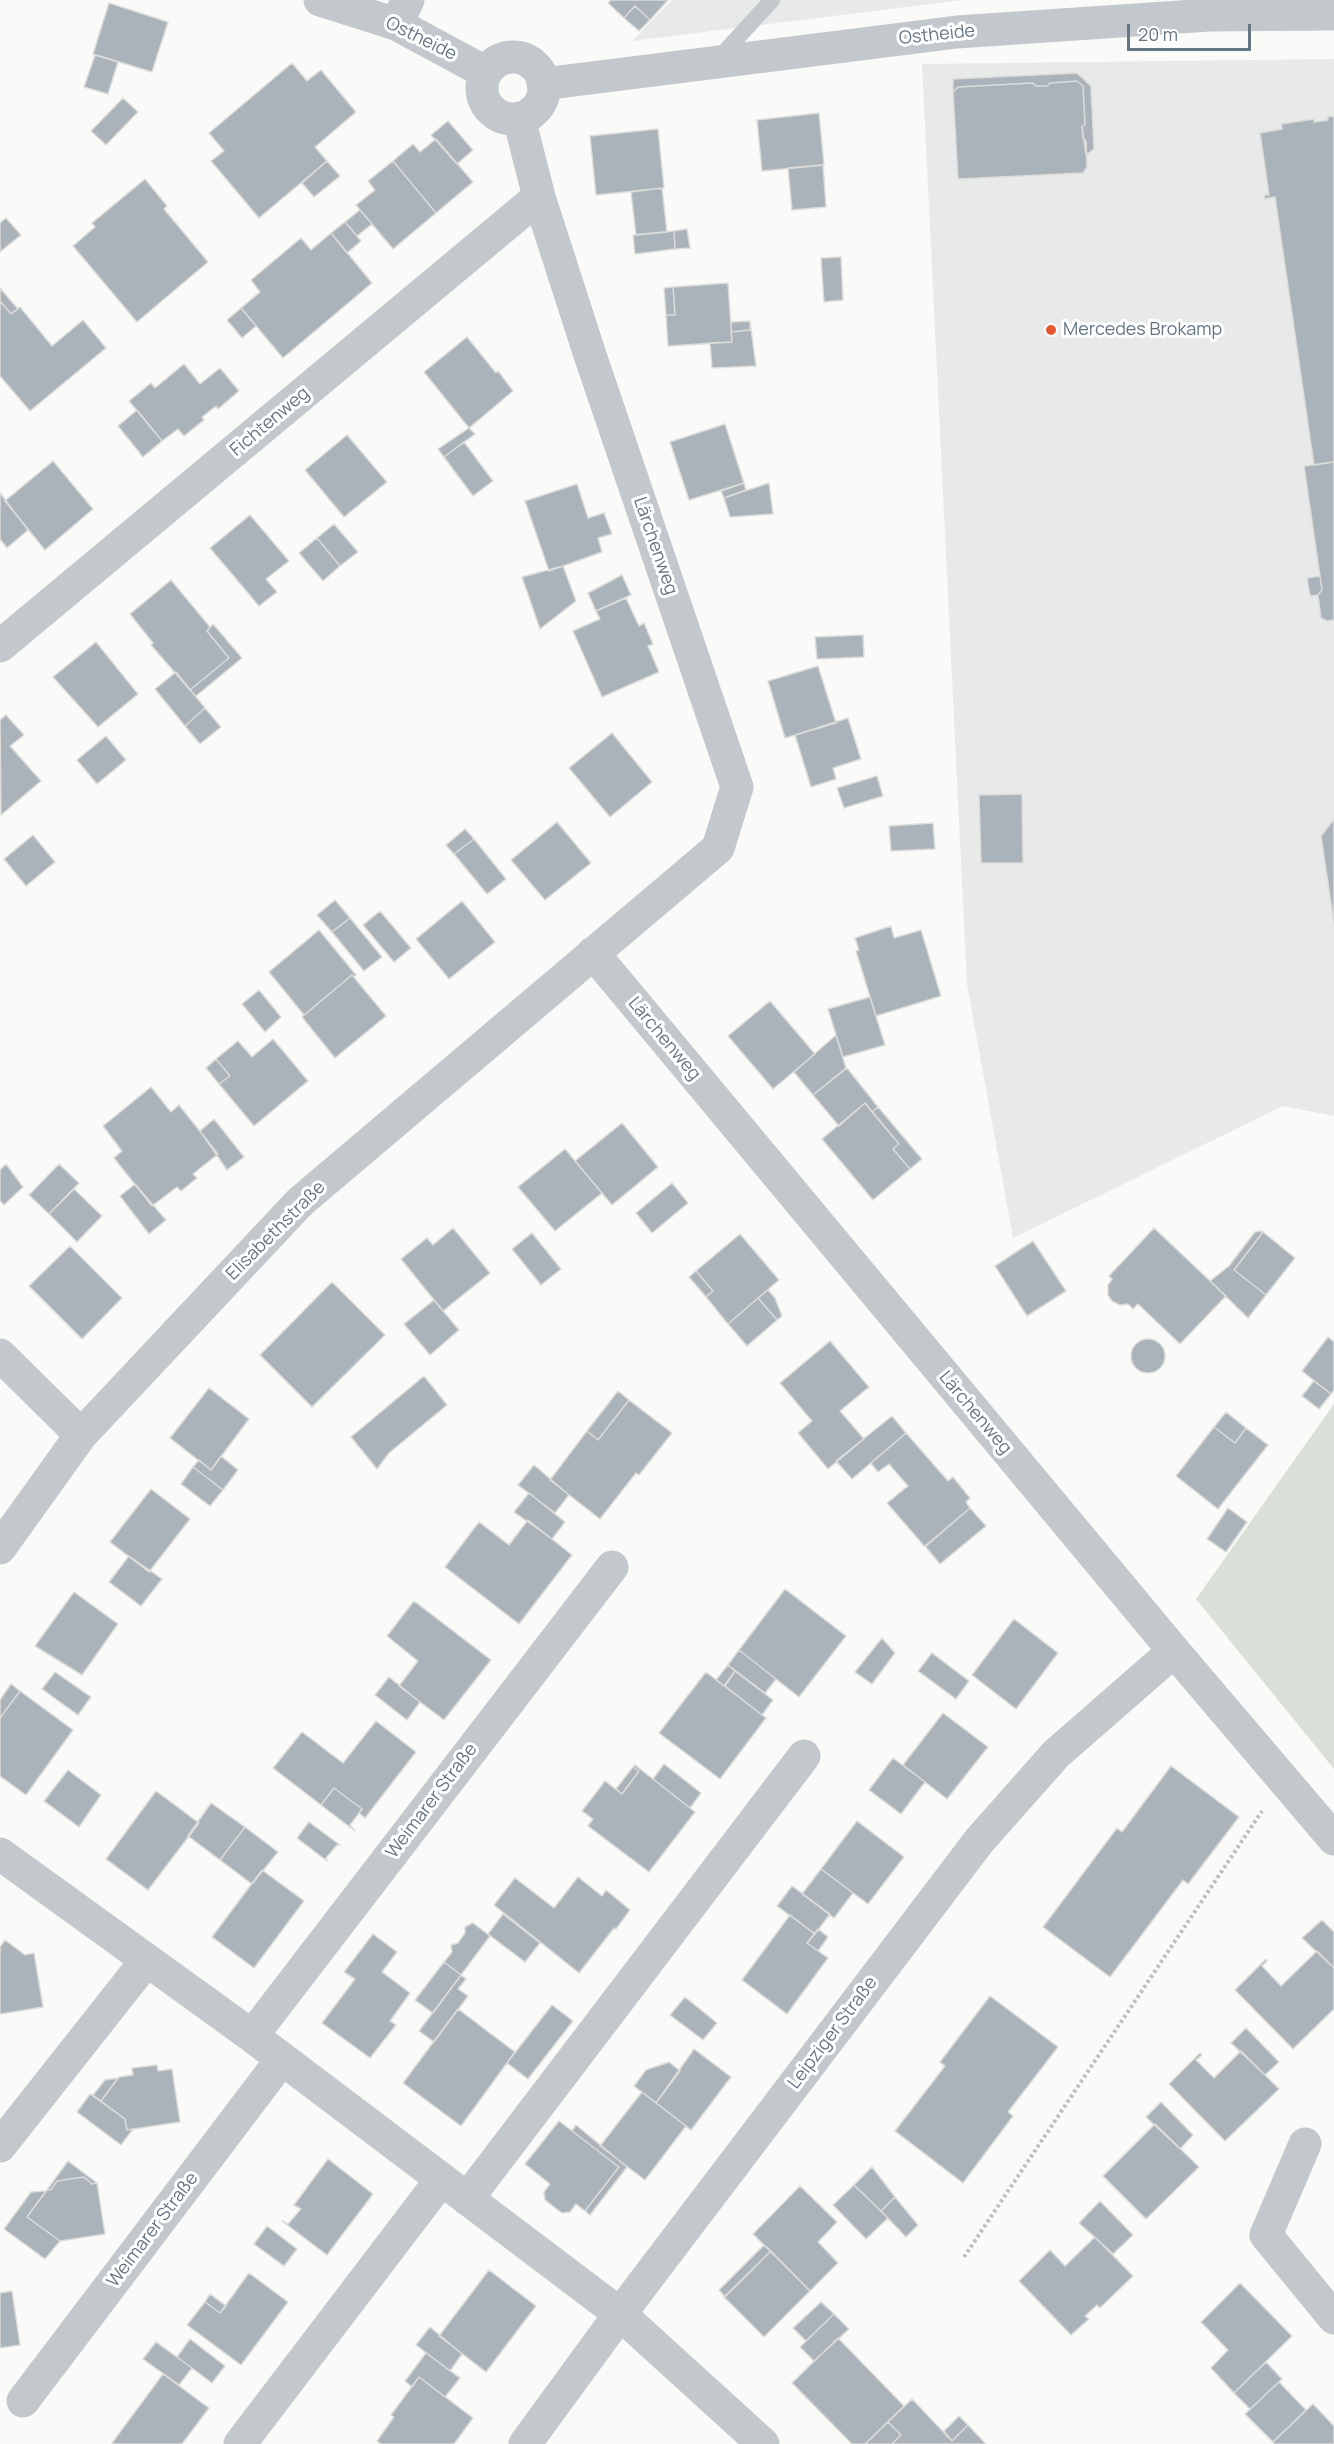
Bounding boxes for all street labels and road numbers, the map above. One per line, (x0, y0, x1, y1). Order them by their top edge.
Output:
street label: Ostheide (382, 13, 460, 65)
street label: Ostheide (898, 20, 976, 50)
street label: Fichtenweg (226, 383, 314, 461)
street label: Lärchenweg (628, 494, 682, 598)
street label: Lärchenweg (623, 993, 705, 1085)
street label: Elisabethstraße (222, 1177, 330, 1285)
street label: Lärchenweg (934, 1367, 1016, 1459)
street label: Weimarer Straße (382, 1739, 482, 1863)
street label: Leipziger Straße (784, 1973, 882, 2093)
street label: Weimarer Straße (103, 2168, 203, 2292)

